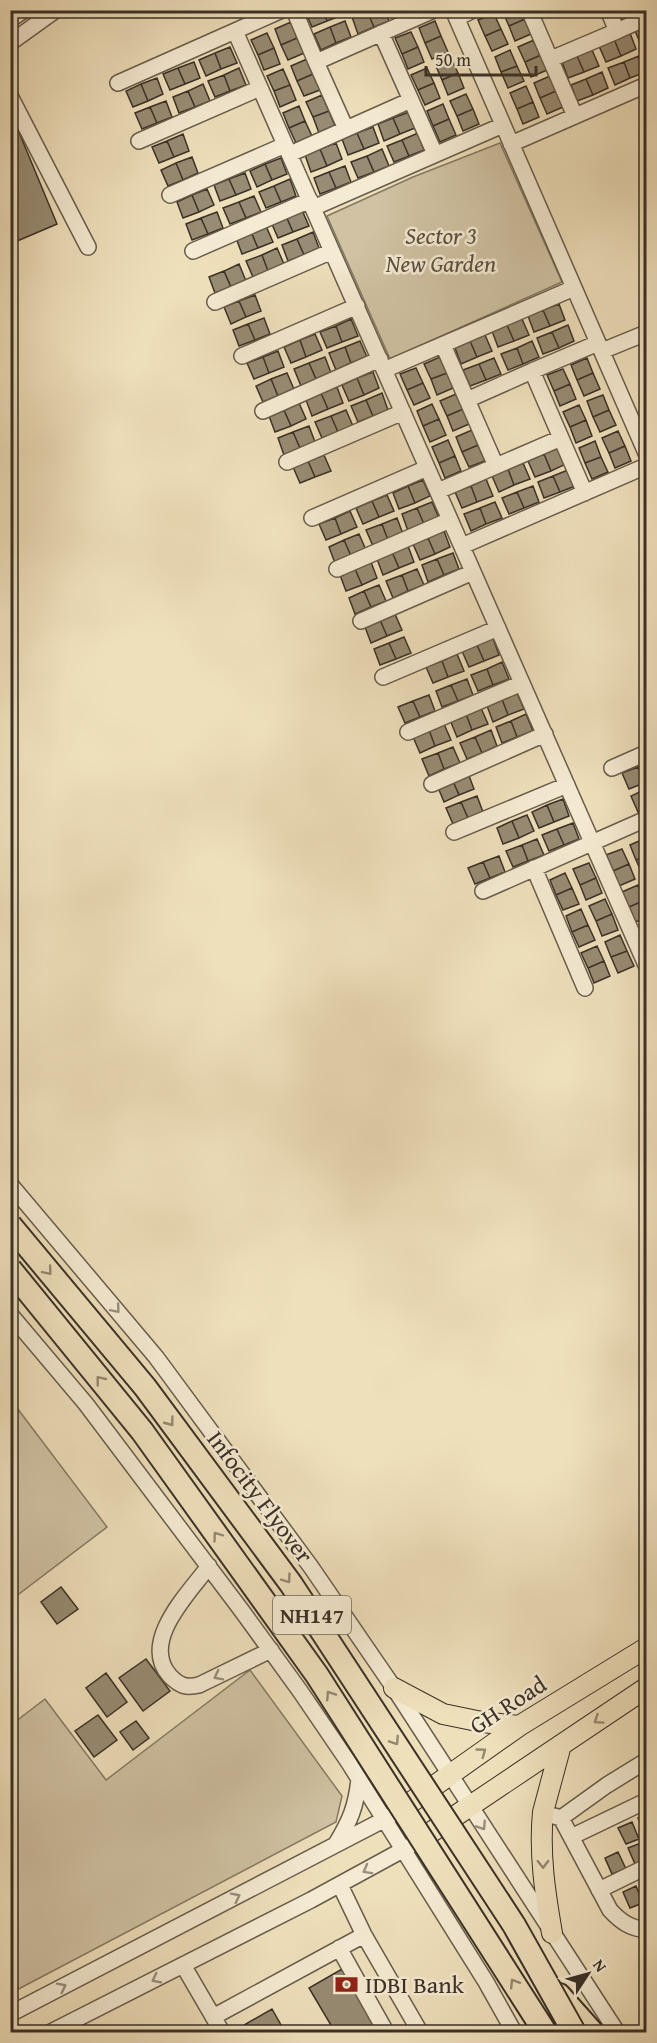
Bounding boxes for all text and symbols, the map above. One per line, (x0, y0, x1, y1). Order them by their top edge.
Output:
scale bar (426, 39, 536, 77)
text: 50 m (435, 46, 471, 73)
park label: Sector 3 New Garden (385, 218, 496, 281)
one-way arrow (41, 1264, 52, 1275)
one-way arrow (109, 1302, 120, 1313)
one-way arrow (96, 1376, 107, 1387)
one-way arrow (163, 1416, 174, 1427)
street label: Infocity Flyover (199, 1423, 322, 1570)
one-way arrow (213, 1531, 224, 1542)
one-way arrow (280, 1572, 291, 1583)
road number: NH147 (273, 1596, 351, 1634)
street label: GH Road (462, 1666, 553, 1743)
one-way arrow (214, 1668, 225, 1680)
one-way arrow (325, 1691, 337, 1701)
one-way arrow (594, 1713, 604, 1725)
one-way arrow (388, 1734, 399, 1745)
one-way arrow (476, 1748, 487, 1759)
one-way arrow (475, 1819, 486, 1830)
one-way arrow (537, 1859, 549, 1868)
one-way arrow (363, 1863, 373, 1874)
one-way arrow (229, 1893, 240, 1905)
north arrow (558, 1944, 618, 2004)
text: N (587, 1954, 613, 1977)
place label: IDBI Bank (365, 1967, 465, 2002)
one-way arrow (152, 1971, 163, 1983)
bank icon: IDBI Bank (334, 1972, 360, 1998)
one-way arrow (510, 1979, 522, 1989)
one-way arrow (56, 1983, 67, 1994)

